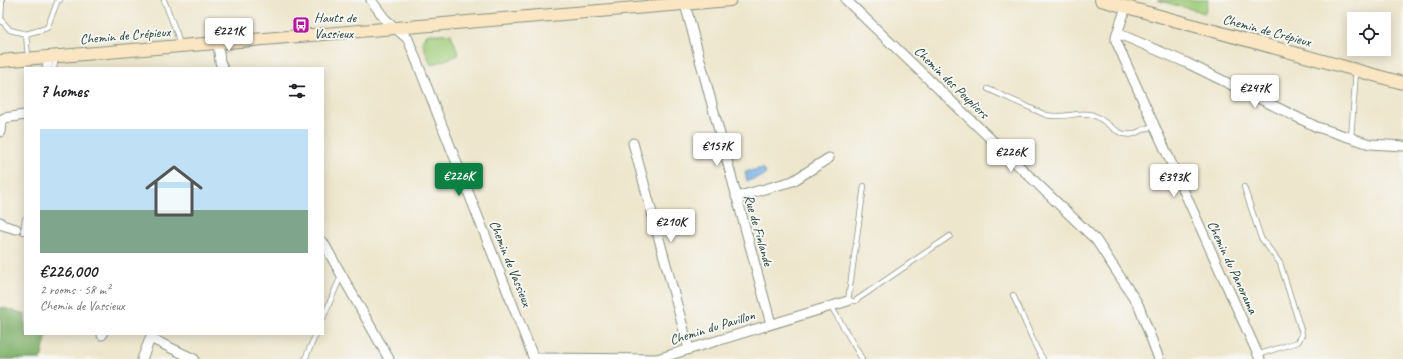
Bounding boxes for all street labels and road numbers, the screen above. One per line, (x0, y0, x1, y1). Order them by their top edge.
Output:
street label: Chemin de Crépieux (1221, 11, 1314, 51)
street label: Chemin de Crépieux (79, 23, 172, 48)
street label: Chemin des Peupliers (911, 42, 993, 123)
street label: Rue de Finlande (740, 193, 777, 269)
street label: Chemin de Vassieux (486, 218, 536, 310)
street label: Chemin du Panorama (1204, 218, 1262, 317)
street label: Chemin du Pavillon (668, 306, 757, 348)

